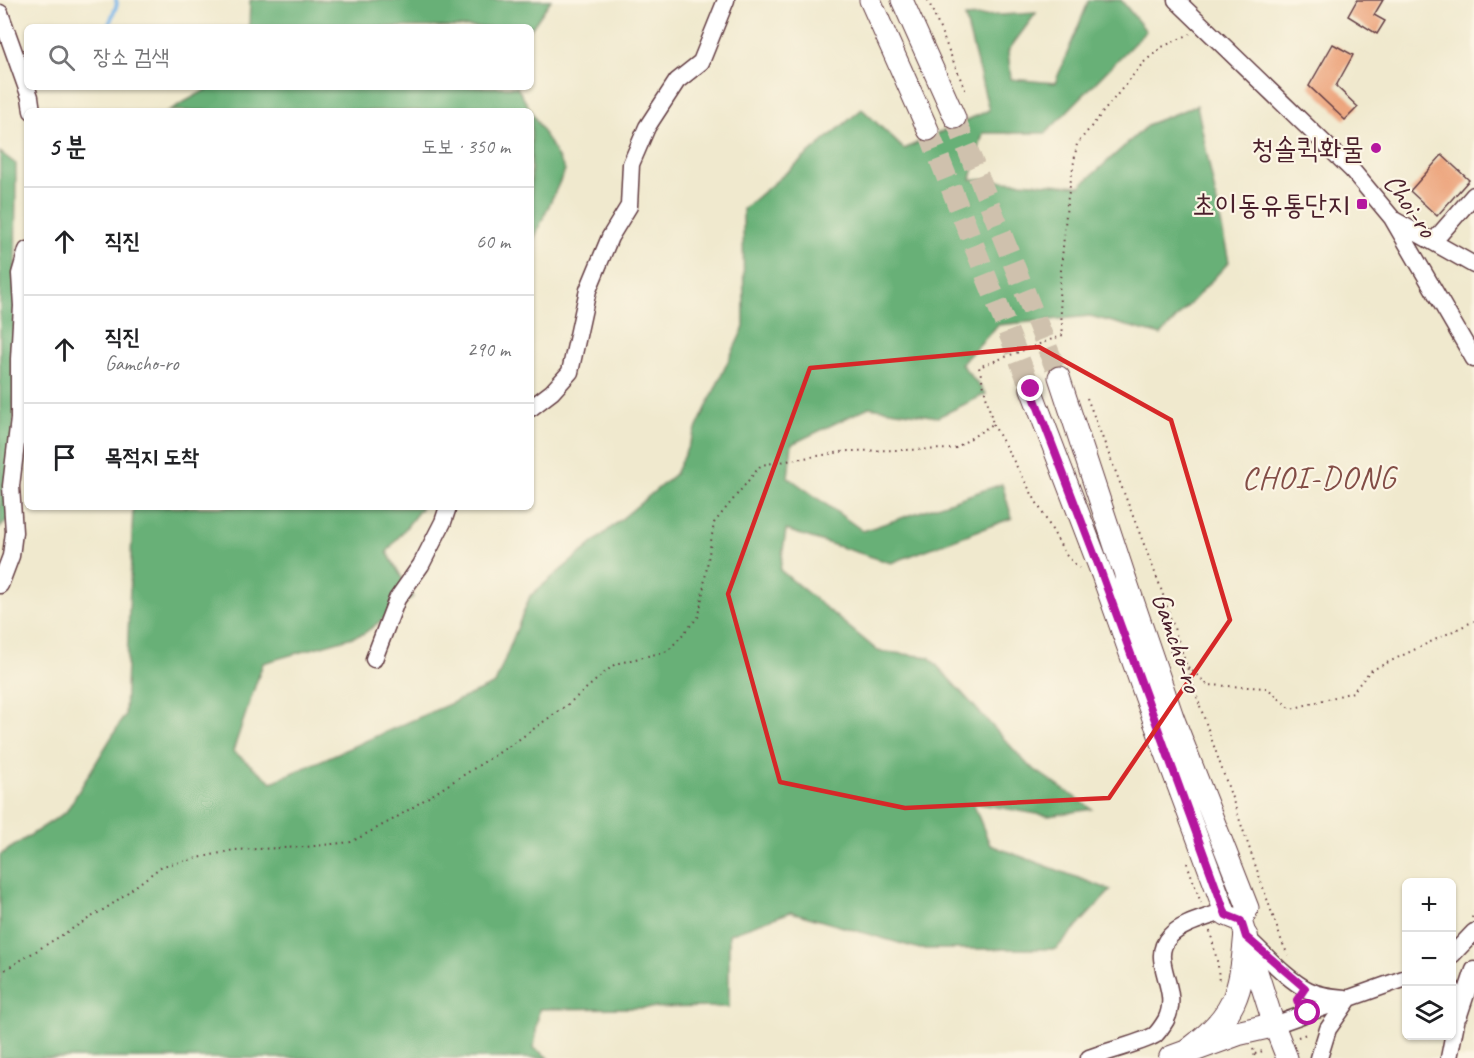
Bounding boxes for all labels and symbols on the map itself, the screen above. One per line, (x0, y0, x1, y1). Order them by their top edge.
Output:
place label: 청솔퀵화물 (1251, 131, 1364, 166)
marker: 청솔퀵화물 (1369, 141, 1383, 155)
street label: Choi-ro (1376, 166, 1446, 246)
place label: 초이동유통단지 (1192, 187, 1350, 222)
marker: 초이동유통단지 (1355, 197, 1369, 211)
route end (1017, 375, 1043, 401)
district label: CHOI-DONG (1242, 457, 1398, 498)
street label: Gamcho-ro (1144, 588, 1212, 699)
route start (1294, 999, 1320, 1025)

